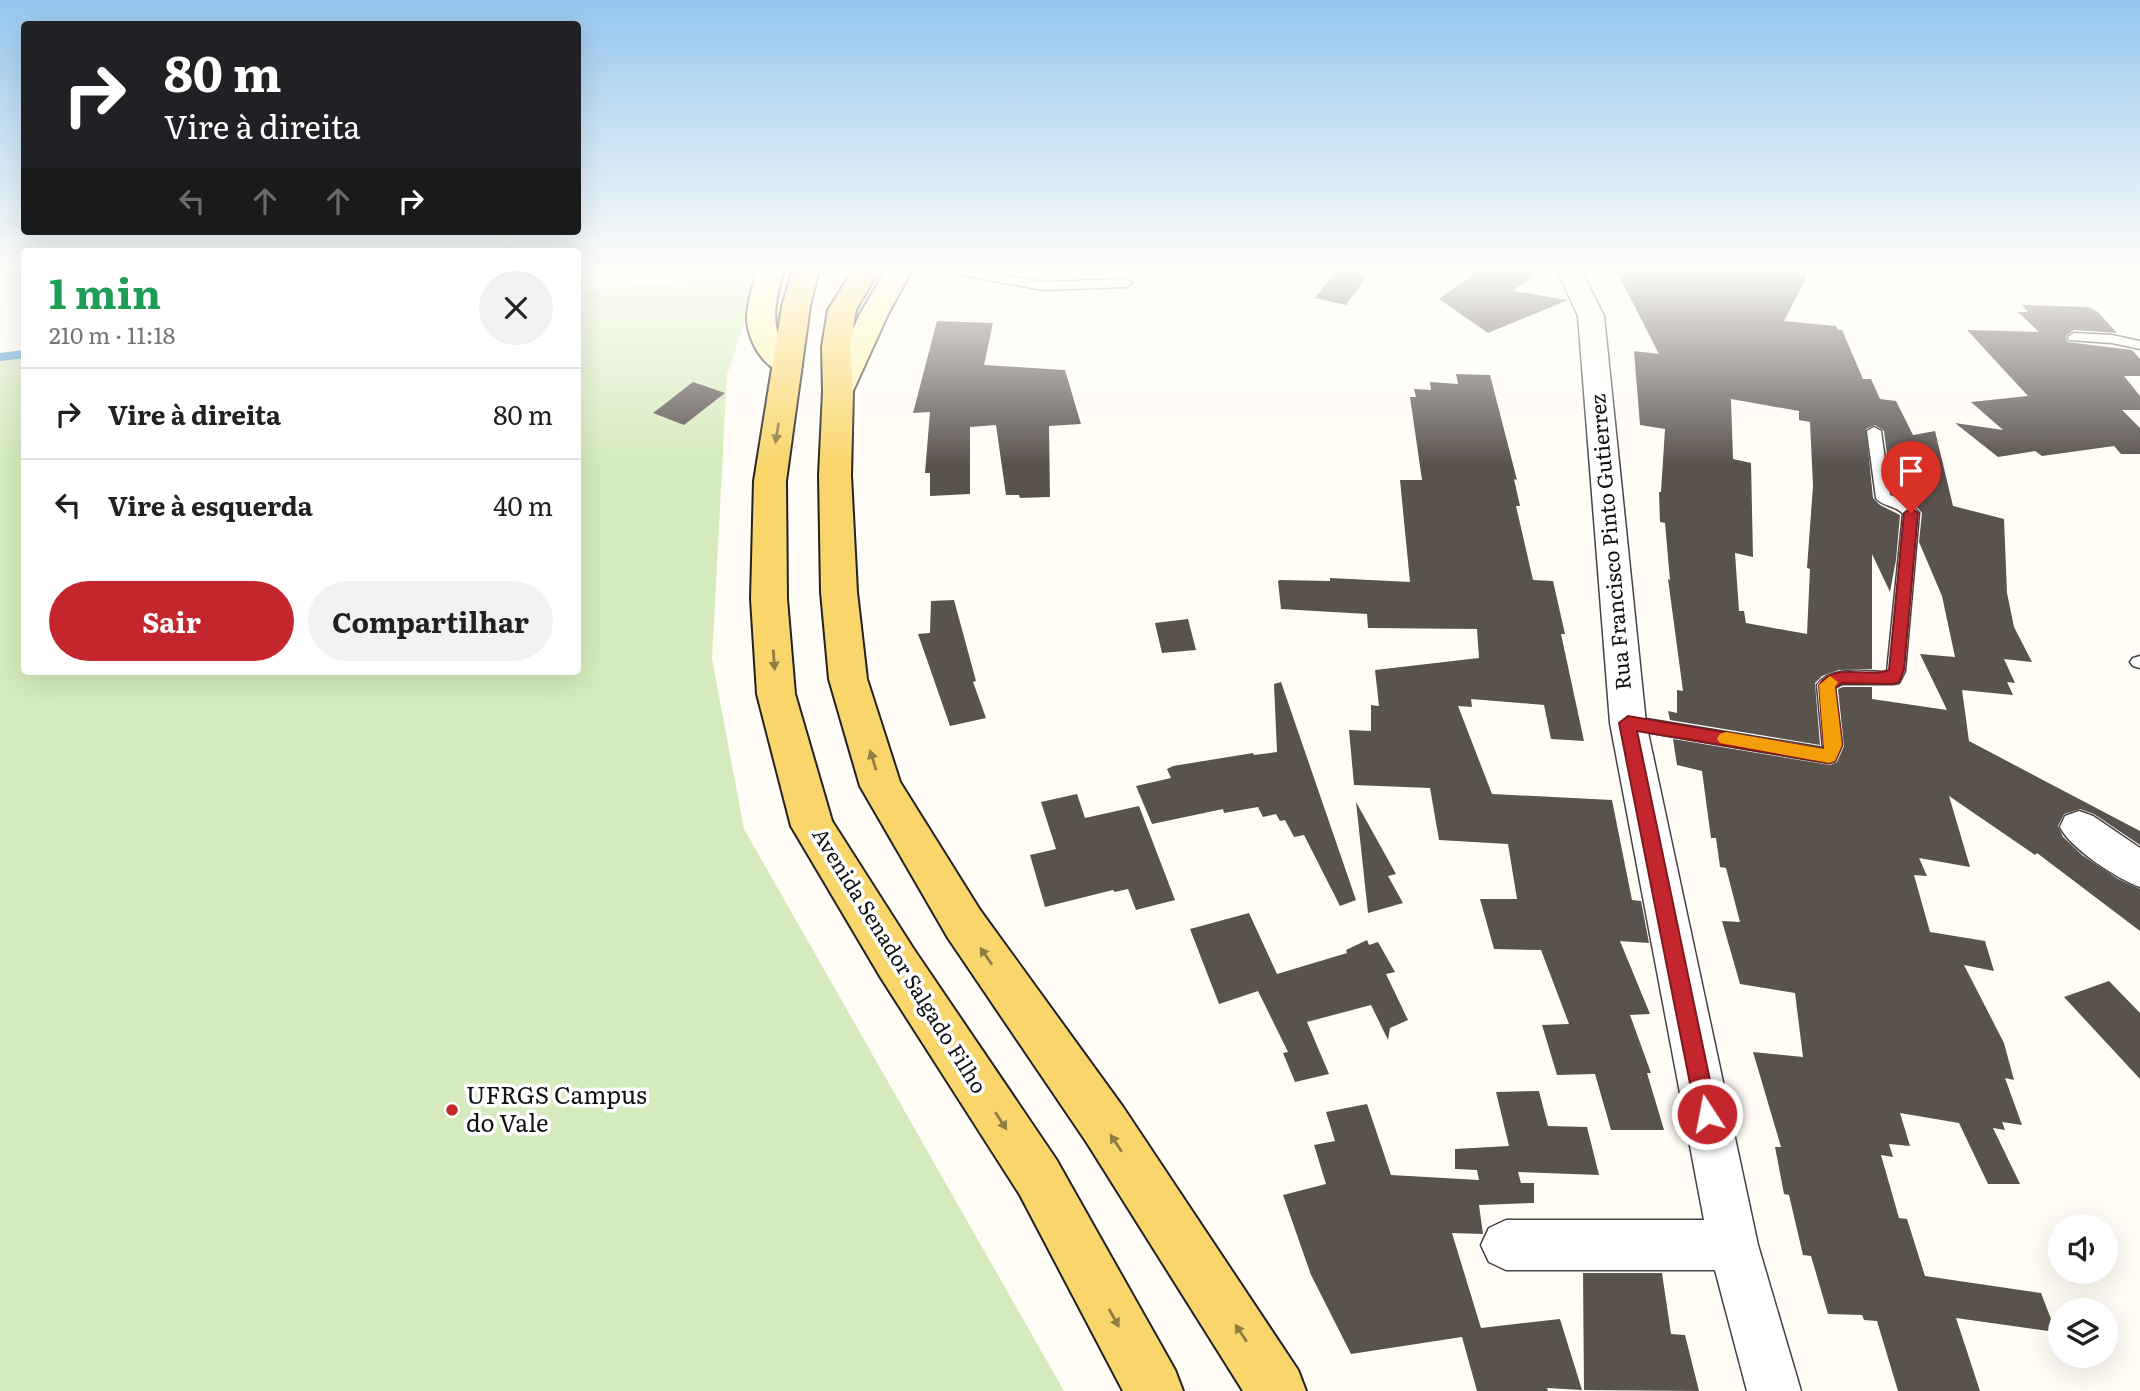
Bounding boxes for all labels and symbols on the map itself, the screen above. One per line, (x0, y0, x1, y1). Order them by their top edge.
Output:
street label: Rua Francisco Pinto Gutierrez (1580, 393, 1637, 692)
one-way arrow (771, 422, 782, 444)
pin (1881, 441, 1941, 513)
one-way arrow (768, 649, 779, 671)
one-way arrow (867, 749, 878, 770)
street label: Avenida Senador Salgado Filho (806, 821, 996, 1099)
one-way arrow (979, 947, 993, 965)
place label: UFRGS Campus do Vale (466, 1076, 647, 1139)
position arrow (1670, 1077, 1744, 1151)
marker: UFRGS Campus do Vale (444, 1102, 460, 1118)
one-way arrow (994, 1112, 1008, 1130)
one-way arrow (1110, 1133, 1123, 1153)
one-way arrow (1109, 1308, 1120, 1328)
one-way arrow (1235, 1323, 1248, 1343)

